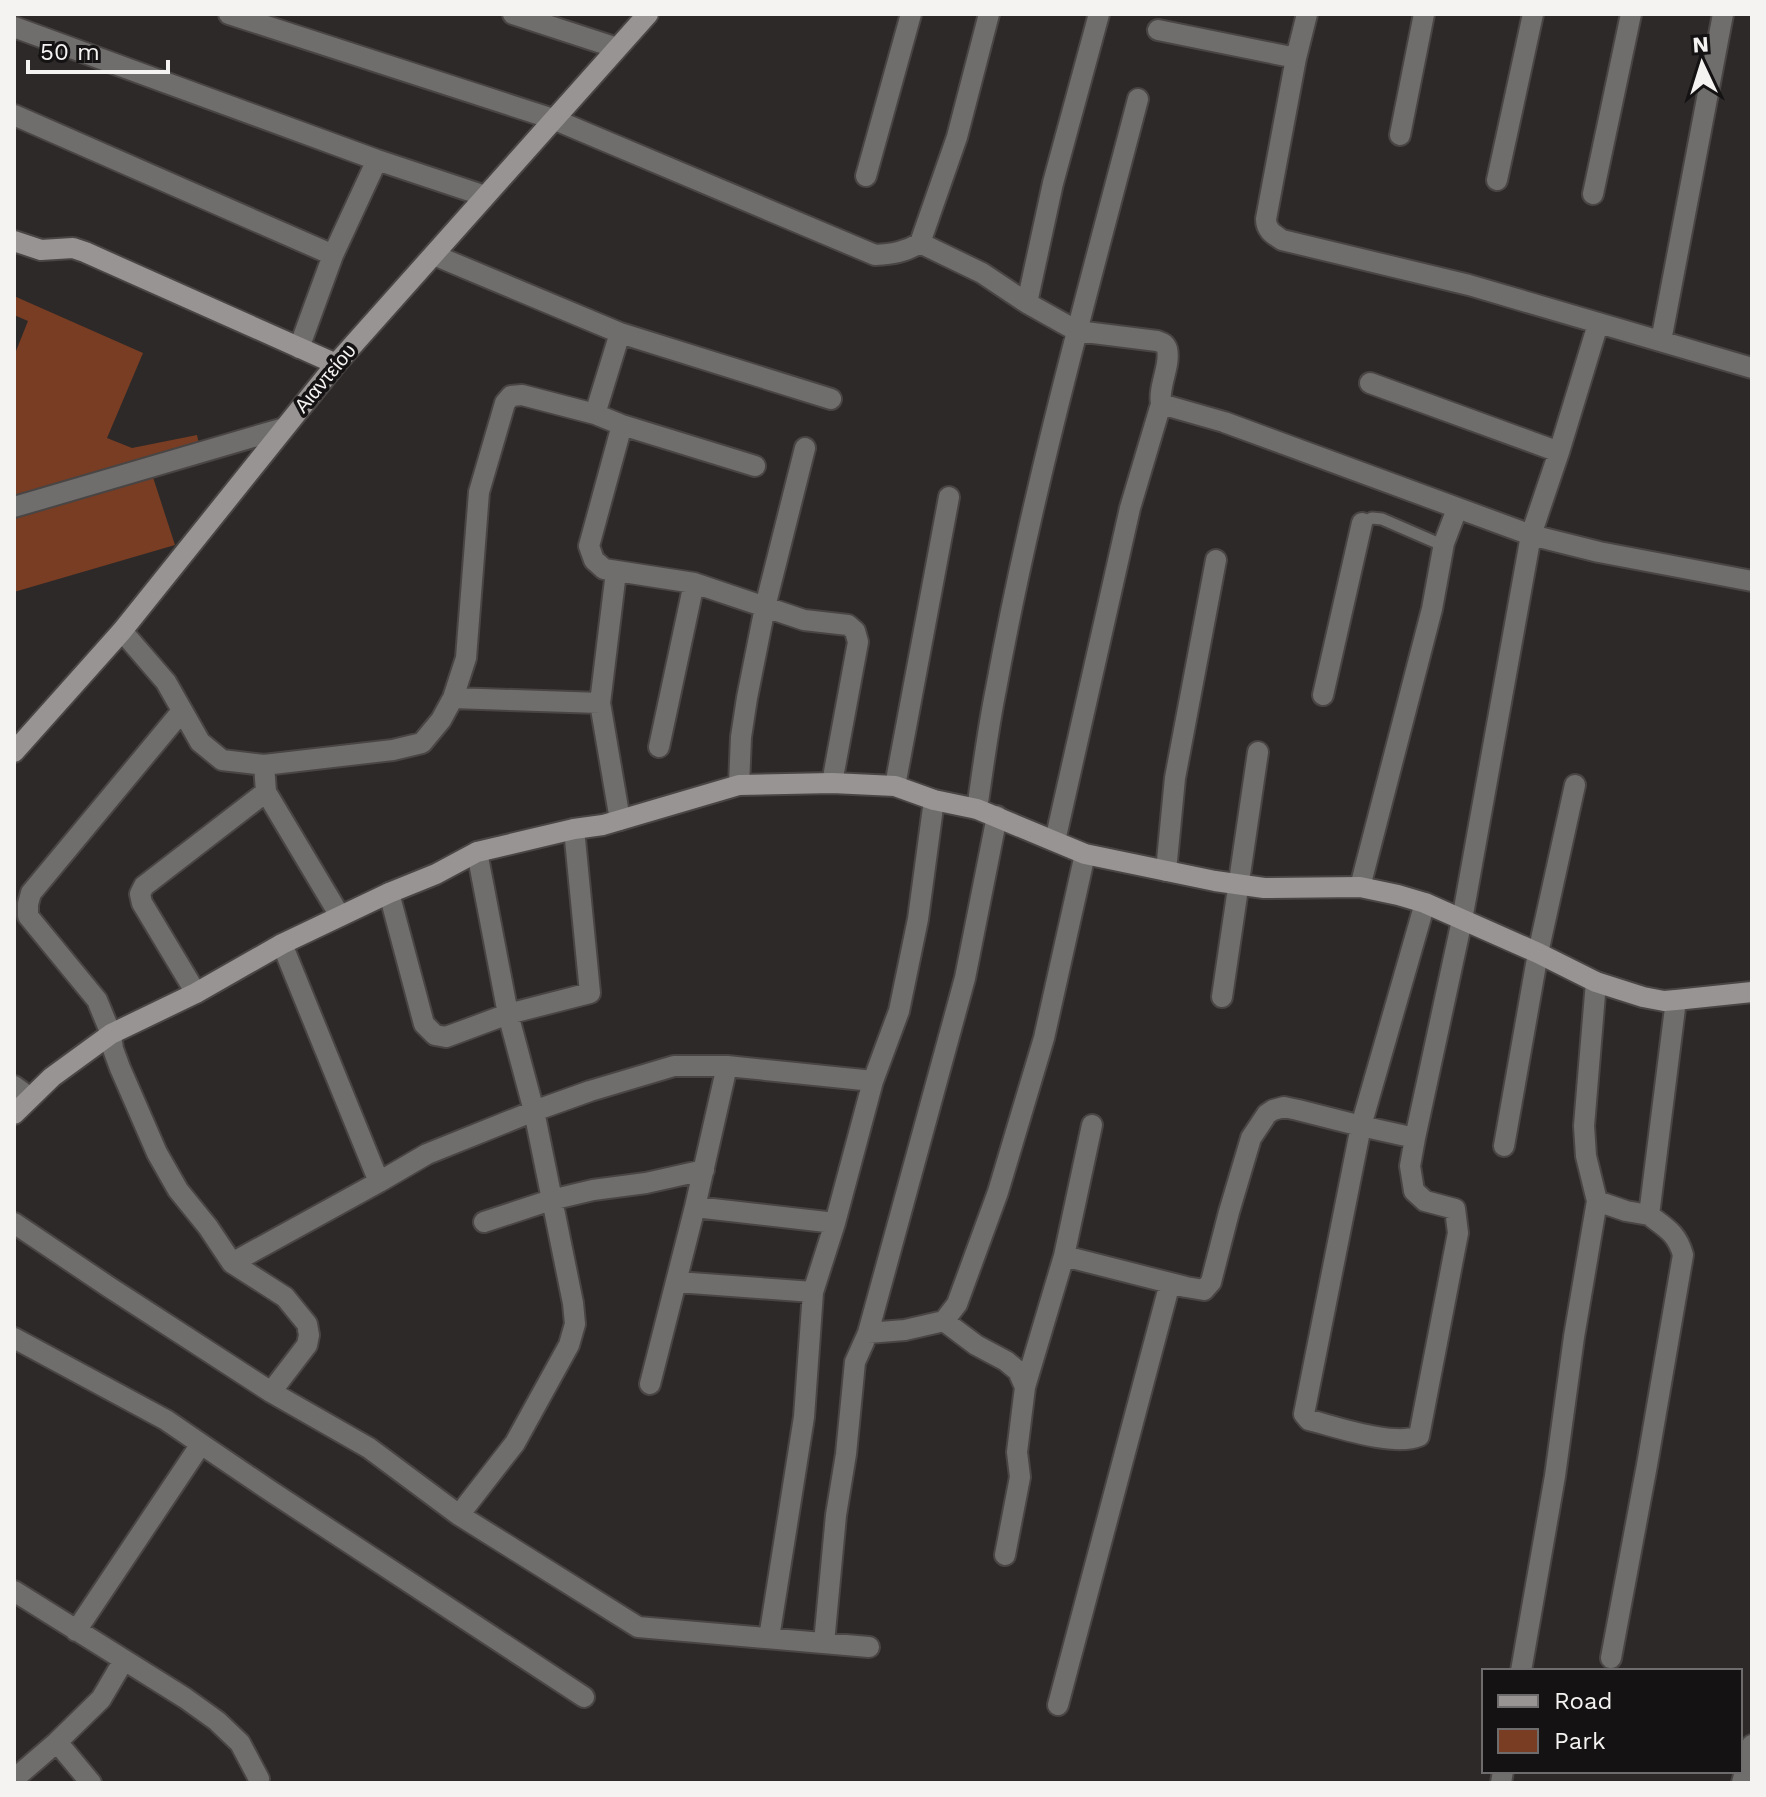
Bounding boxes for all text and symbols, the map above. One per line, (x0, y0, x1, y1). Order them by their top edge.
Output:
scale bar (28, 24, 168, 74)
north arrow (1662, 24, 1742, 104)
text: N (1692, 32, 1710, 58)
text: 50 m (40, 38, 100, 66)
street label: Αιαντείου (289, 339, 361, 417)
legend (1482, 1669, 1742, 1773)
text: Road (1554, 1687, 1613, 1715)
text: Park (1554, 1727, 1606, 1755)

